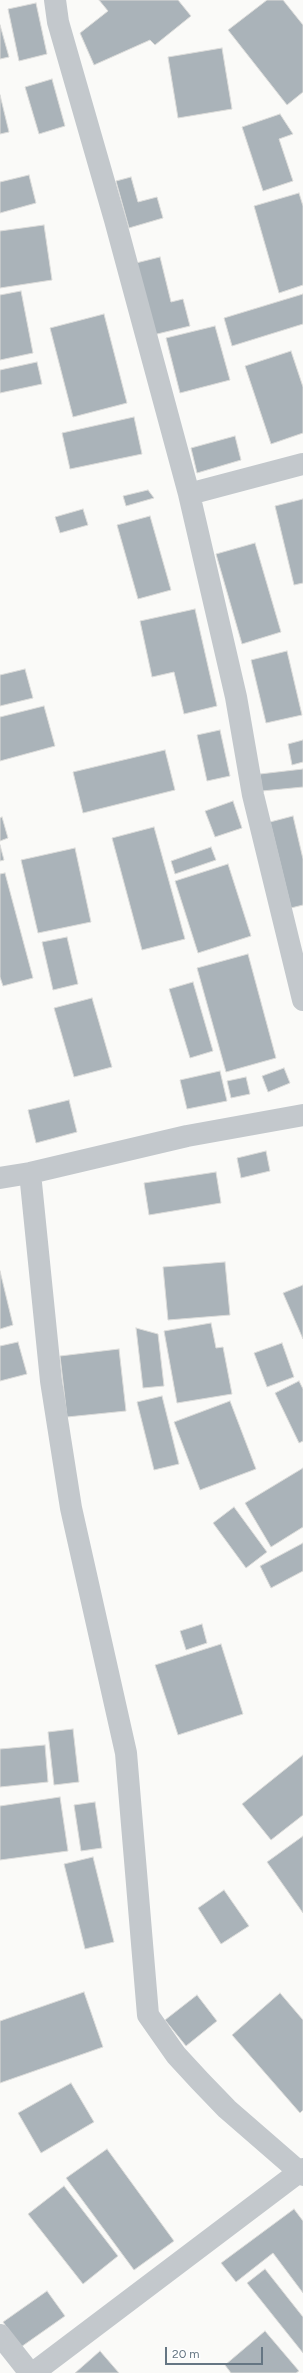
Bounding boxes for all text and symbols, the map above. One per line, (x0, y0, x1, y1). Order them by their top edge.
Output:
scale bar (167, 2339, 265, 2365)
text: 20 m (172, 2347, 200, 2361)

